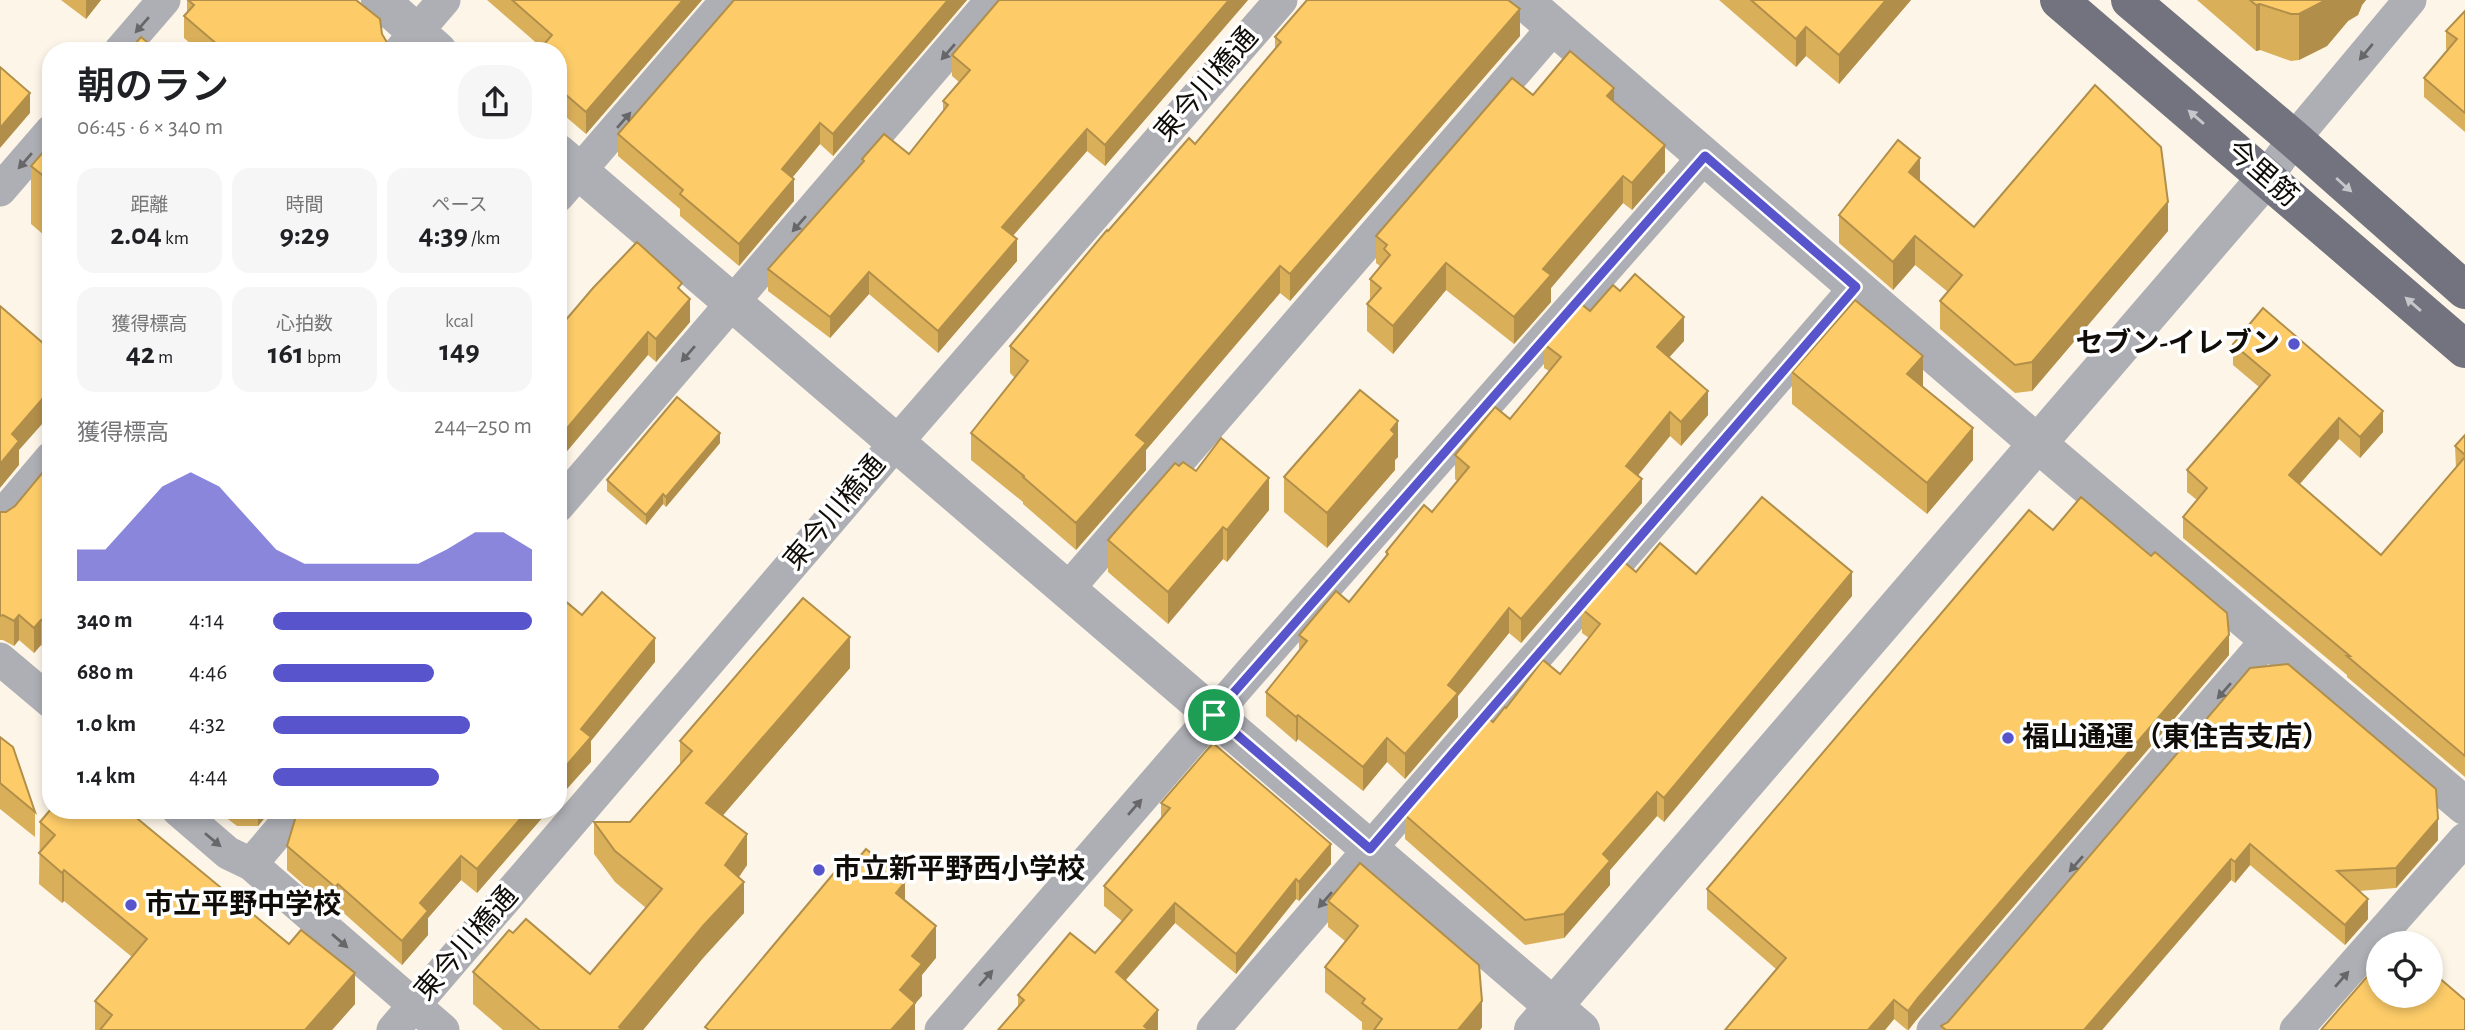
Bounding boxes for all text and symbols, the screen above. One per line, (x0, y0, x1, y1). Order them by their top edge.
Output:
one-way arrow (135, 17, 150, 34)
street label: 東今川橋通 (1149, 22, 1263, 147)
one-way arrow (941, 43, 956, 60)
one-way arrow (2359, 44, 2374, 61)
button: share (458, 65, 532, 139)
text: 朝のラン (77, 69, 229, 107)
one-way arrow (2187, 109, 2205, 125)
one-way arrow (616, 111, 631, 128)
text: 06:45 · 6 × 340 m (77, 116, 223, 139)
street label: 今里筋 (2221, 134, 2304, 212)
one-way arrow (18, 152, 33, 169)
one-way arrow (2336, 176, 2353, 192)
text: 距離 (130, 196, 169, 215)
text: 時間 (285, 196, 324, 215)
text: ペース (431, 196, 488, 215)
one-way arrow (792, 215, 807, 233)
text: 2.04 (110, 220, 162, 250)
text: 9:29 (280, 220, 329, 250)
text: 4:39 (419, 220, 468, 250)
text: km (162, 229, 189, 248)
text: /km (468, 229, 500, 248)
one-way arrow (2405, 297, 2422, 312)
text: kcal (445, 312, 474, 331)
text: 獲得標高 (111, 315, 188, 334)
text: 心拍数 (276, 315, 333, 334)
place label: セブン-イレブン (2075, 327, 2280, 358)
text: 149 (439, 336, 480, 366)
marker: セブン-イレブン (2286, 336, 2302, 352)
text: 42 (126, 339, 155, 369)
text: 161 (268, 339, 304, 369)
one-way arrow (681, 346, 696, 363)
text: m (155, 348, 173, 367)
text: bpm (304, 348, 341, 367)
text: 244–250 m (434, 415, 532, 438)
text: 獲得標高 (77, 422, 169, 445)
street label: 東今川橋通 (778, 449, 891, 576)
text: 340 m (77, 609, 133, 632)
text: 4:14 (189, 609, 224, 632)
text: 680 m (77, 661, 133, 684)
text: 4:46 (189, 661, 227, 684)
one-way arrow (2216, 682, 2232, 700)
pin (1184, 685, 1244, 745)
icon: arrive (1195, 696, 1233, 734)
text: 1.0 km (77, 713, 136, 736)
text: 4:32 (189, 713, 225, 736)
place label: 福山通運（東住吉支店） (2022, 721, 2330, 752)
marker: 福山通運（東住吉支店） (2000, 730, 2016, 746)
text: 1.4 km (77, 765, 136, 788)
text: 4:44 (189, 765, 227, 788)
one-way arrow (1127, 798, 1143, 816)
one-way arrow (204, 832, 221, 847)
place label: 市立新平野西小学校 (833, 854, 1085, 884)
one-way arrow (2068, 855, 2084, 873)
marker: 市立新平野西小学校 (811, 862, 827, 878)
street label: 東今川橋通 (409, 881, 523, 1006)
place label: 市立平野中学校 (145, 889, 341, 919)
one-way arrow (1318, 892, 1333, 909)
marker: 市立平野中学校 (123, 897, 139, 913)
map controls (2366, 931, 2443, 1008)
button: locate (2366, 931, 2443, 1008)
one-way arrow (331, 933, 349, 949)
one-way arrow (977, 970, 993, 987)
one-way arrow (2334, 970, 2350, 988)

